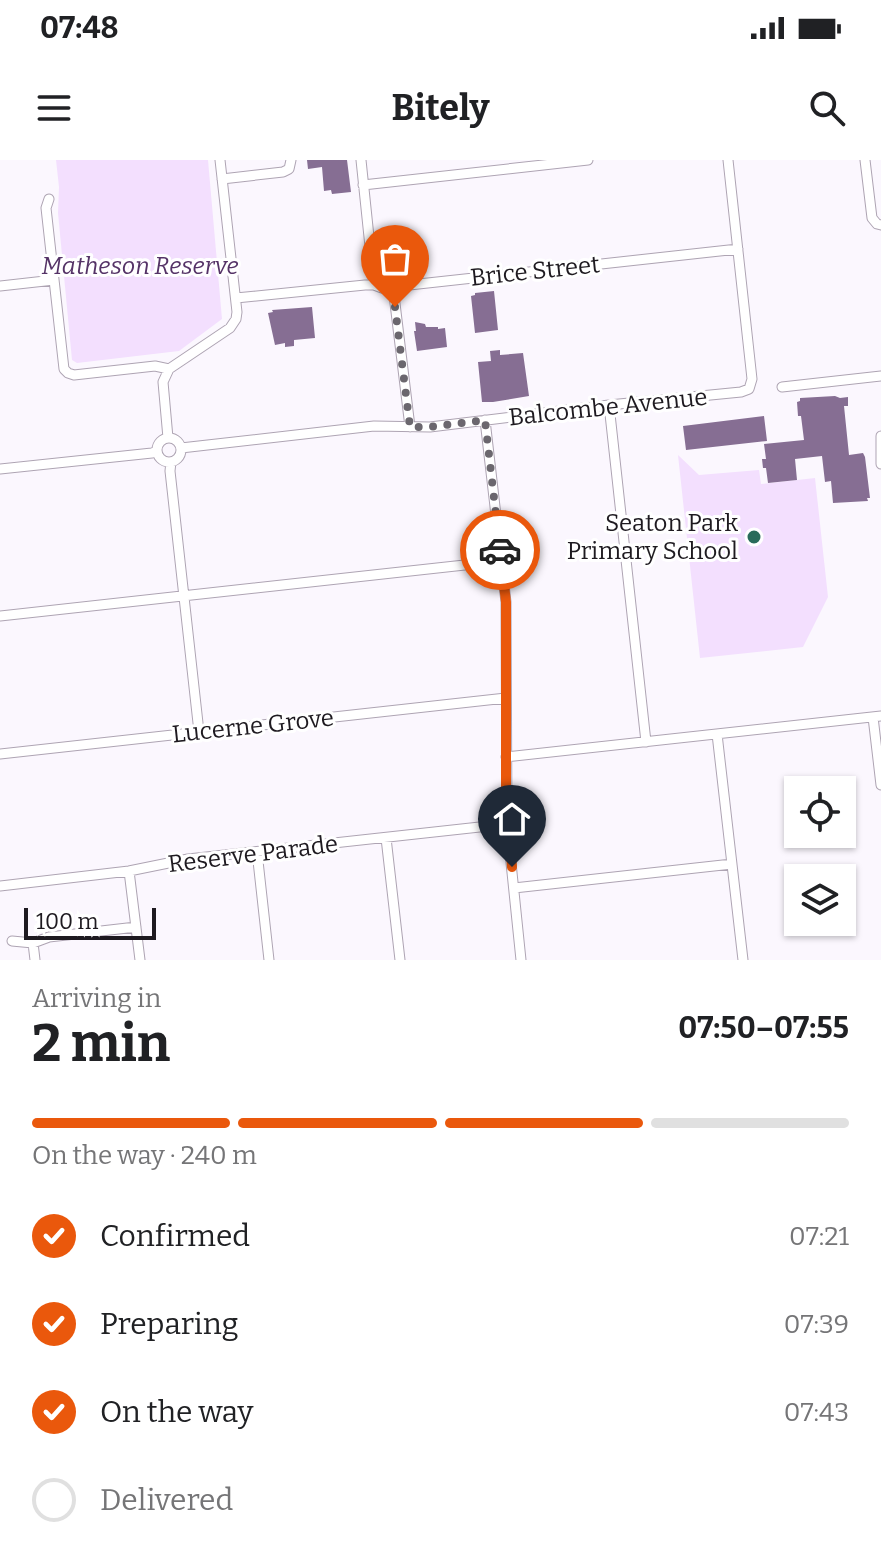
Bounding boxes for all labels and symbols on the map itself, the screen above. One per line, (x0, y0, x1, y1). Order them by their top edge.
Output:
pin (361, 225, 429, 307)
street label: Brice Street (469, 250, 601, 292)
park label: Matheson Reserve (41, 252, 239, 280)
street label: Balcombe Avenue (507, 383, 709, 431)
place label: Seaton Park Primary School (567, 509, 738, 565)
courier (460, 510, 540, 590)
marker: Seaton Park Primary School (745, 528, 763, 546)
street label: Lucerne Grove (171, 704, 335, 748)
pin (478, 785, 546, 867)
street label: Reserve Parade (166, 830, 340, 878)
scale bar (24, 904, 156, 940)

